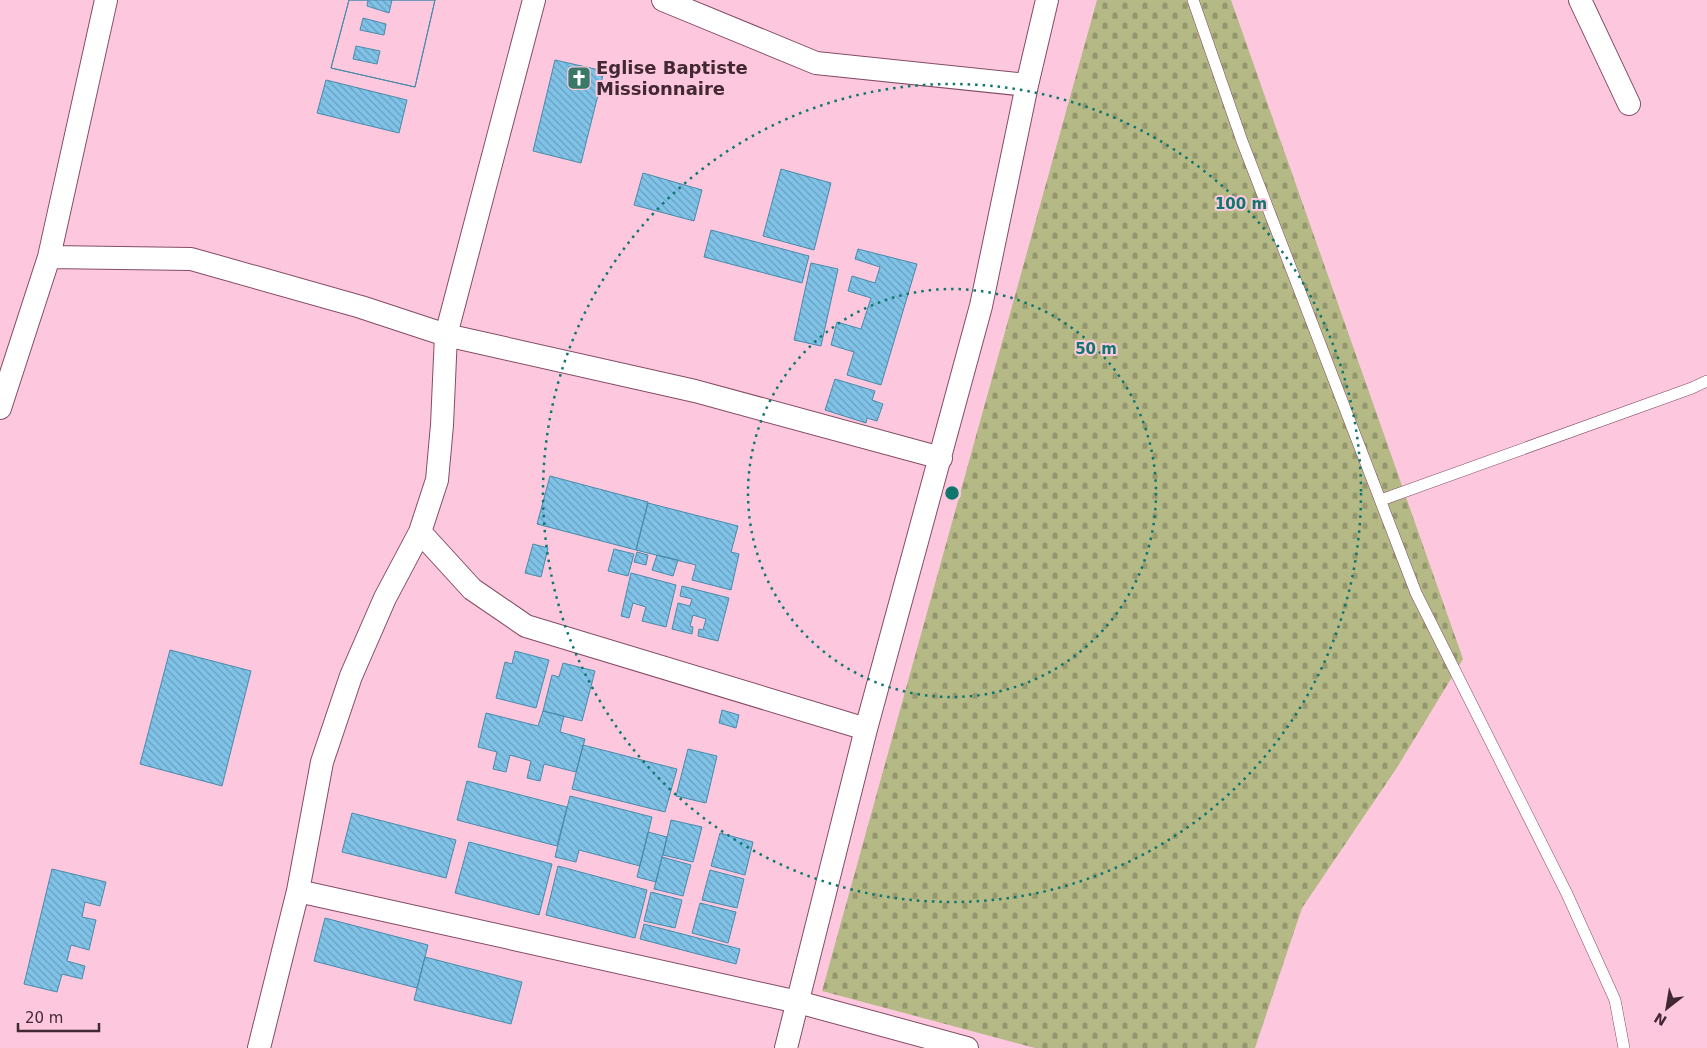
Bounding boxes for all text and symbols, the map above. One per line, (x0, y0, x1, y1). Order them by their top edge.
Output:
place label: Eglise Baptiste Missionnaire (596, 57, 748, 99)
church icon: Eglise Baptiste Missionnaire (566, 65, 592, 91)
text: 100 m (1215, 195, 1267, 213)
text: 50 m (1075, 340, 1117, 358)
centre of rings (943, 484, 961, 502)
north arrow (1642, 983, 1692, 1033)
scale bar (18, 1000, 99, 1032)
text: 20 m (25, 1009, 63, 1027)
text: N (1651, 1009, 1669, 1029)

